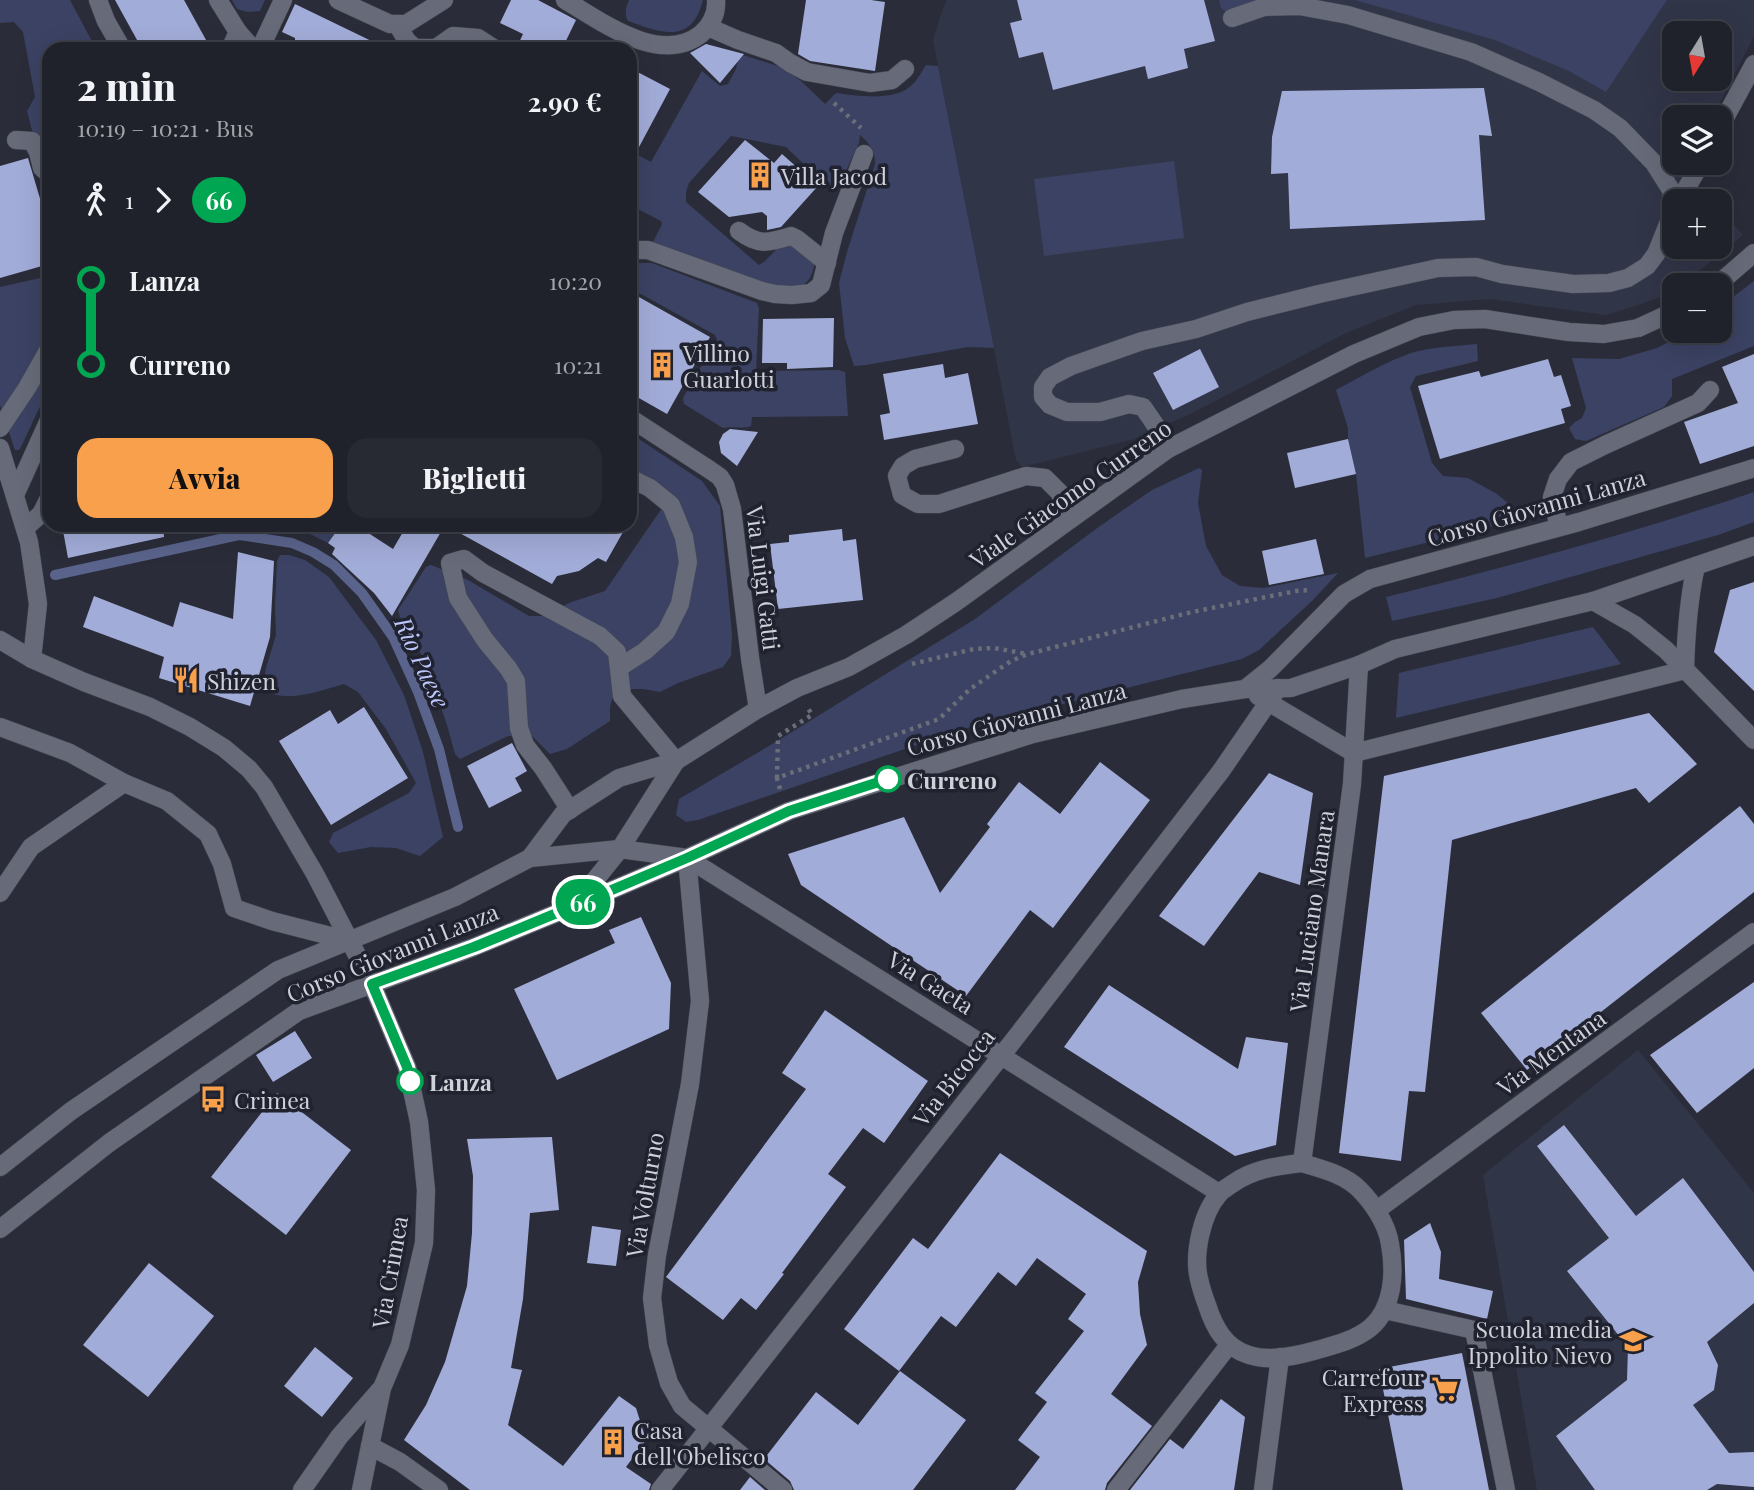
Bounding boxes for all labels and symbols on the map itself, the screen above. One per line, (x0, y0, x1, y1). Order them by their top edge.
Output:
north arrow (1662, 21, 1732, 91)
building icon: Villa Jacod (745, 160, 775, 190)
place label: Villa Jacod (780, 160, 887, 191)
place label: Villino Guarlotti (682, 337, 775, 394)
building icon: Villino Guarlotti (647, 350, 677, 380)
street label: Viale Giacomo Curreno (962, 412, 1177, 575)
street label: Corso Giovanni Lanza (1423, 461, 1650, 553)
street label: Via Luigi Gatti (740, 503, 788, 652)
water label: Rio Paese (388, 610, 458, 713)
restaurant icon: Shizen (171, 665, 201, 695)
place label: Shizen (207, 665, 276, 696)
street label: Corso Giovanni Lanza (903, 674, 1130, 762)
place label: Curreno (907, 764, 997, 795)
marker: Curreno (875, 766, 901, 792)
street label: Via Luciano Manara (1281, 807, 1341, 1015)
line badge: 66 (552, 879, 614, 925)
street label: Corso Giovanni Lanza (281, 895, 503, 1009)
street label: Via Gaeta (881, 943, 980, 1021)
street label: Via Mentana (1490, 1002, 1612, 1103)
street label: Via Bicocca (904, 1021, 1001, 1133)
place label: Lanza (429, 1066, 492, 1097)
marker: Lanza (397, 1068, 423, 1094)
bus stop icon: Crimea (198, 1084, 228, 1114)
place label: Crimea (234, 1084, 311, 1115)
street label: Via Volturno (618, 1130, 670, 1261)
street label: Via Crimea (364, 1213, 414, 1332)
place label: Scuola media Ippolito Nievo (1468, 1313, 1613, 1370)
school or university icon: Scuola media Ippolito Nievo (1618, 1326, 1648, 1356)
place label: Carrefour Express (1322, 1361, 1424, 1418)
supermarket icon: Carrefour Express (1430, 1374, 1460, 1404)
place label: Casa dell'Obelisco (634, 1414, 766, 1471)
building icon: Casa dell'Obelisco (598, 1427, 628, 1457)

